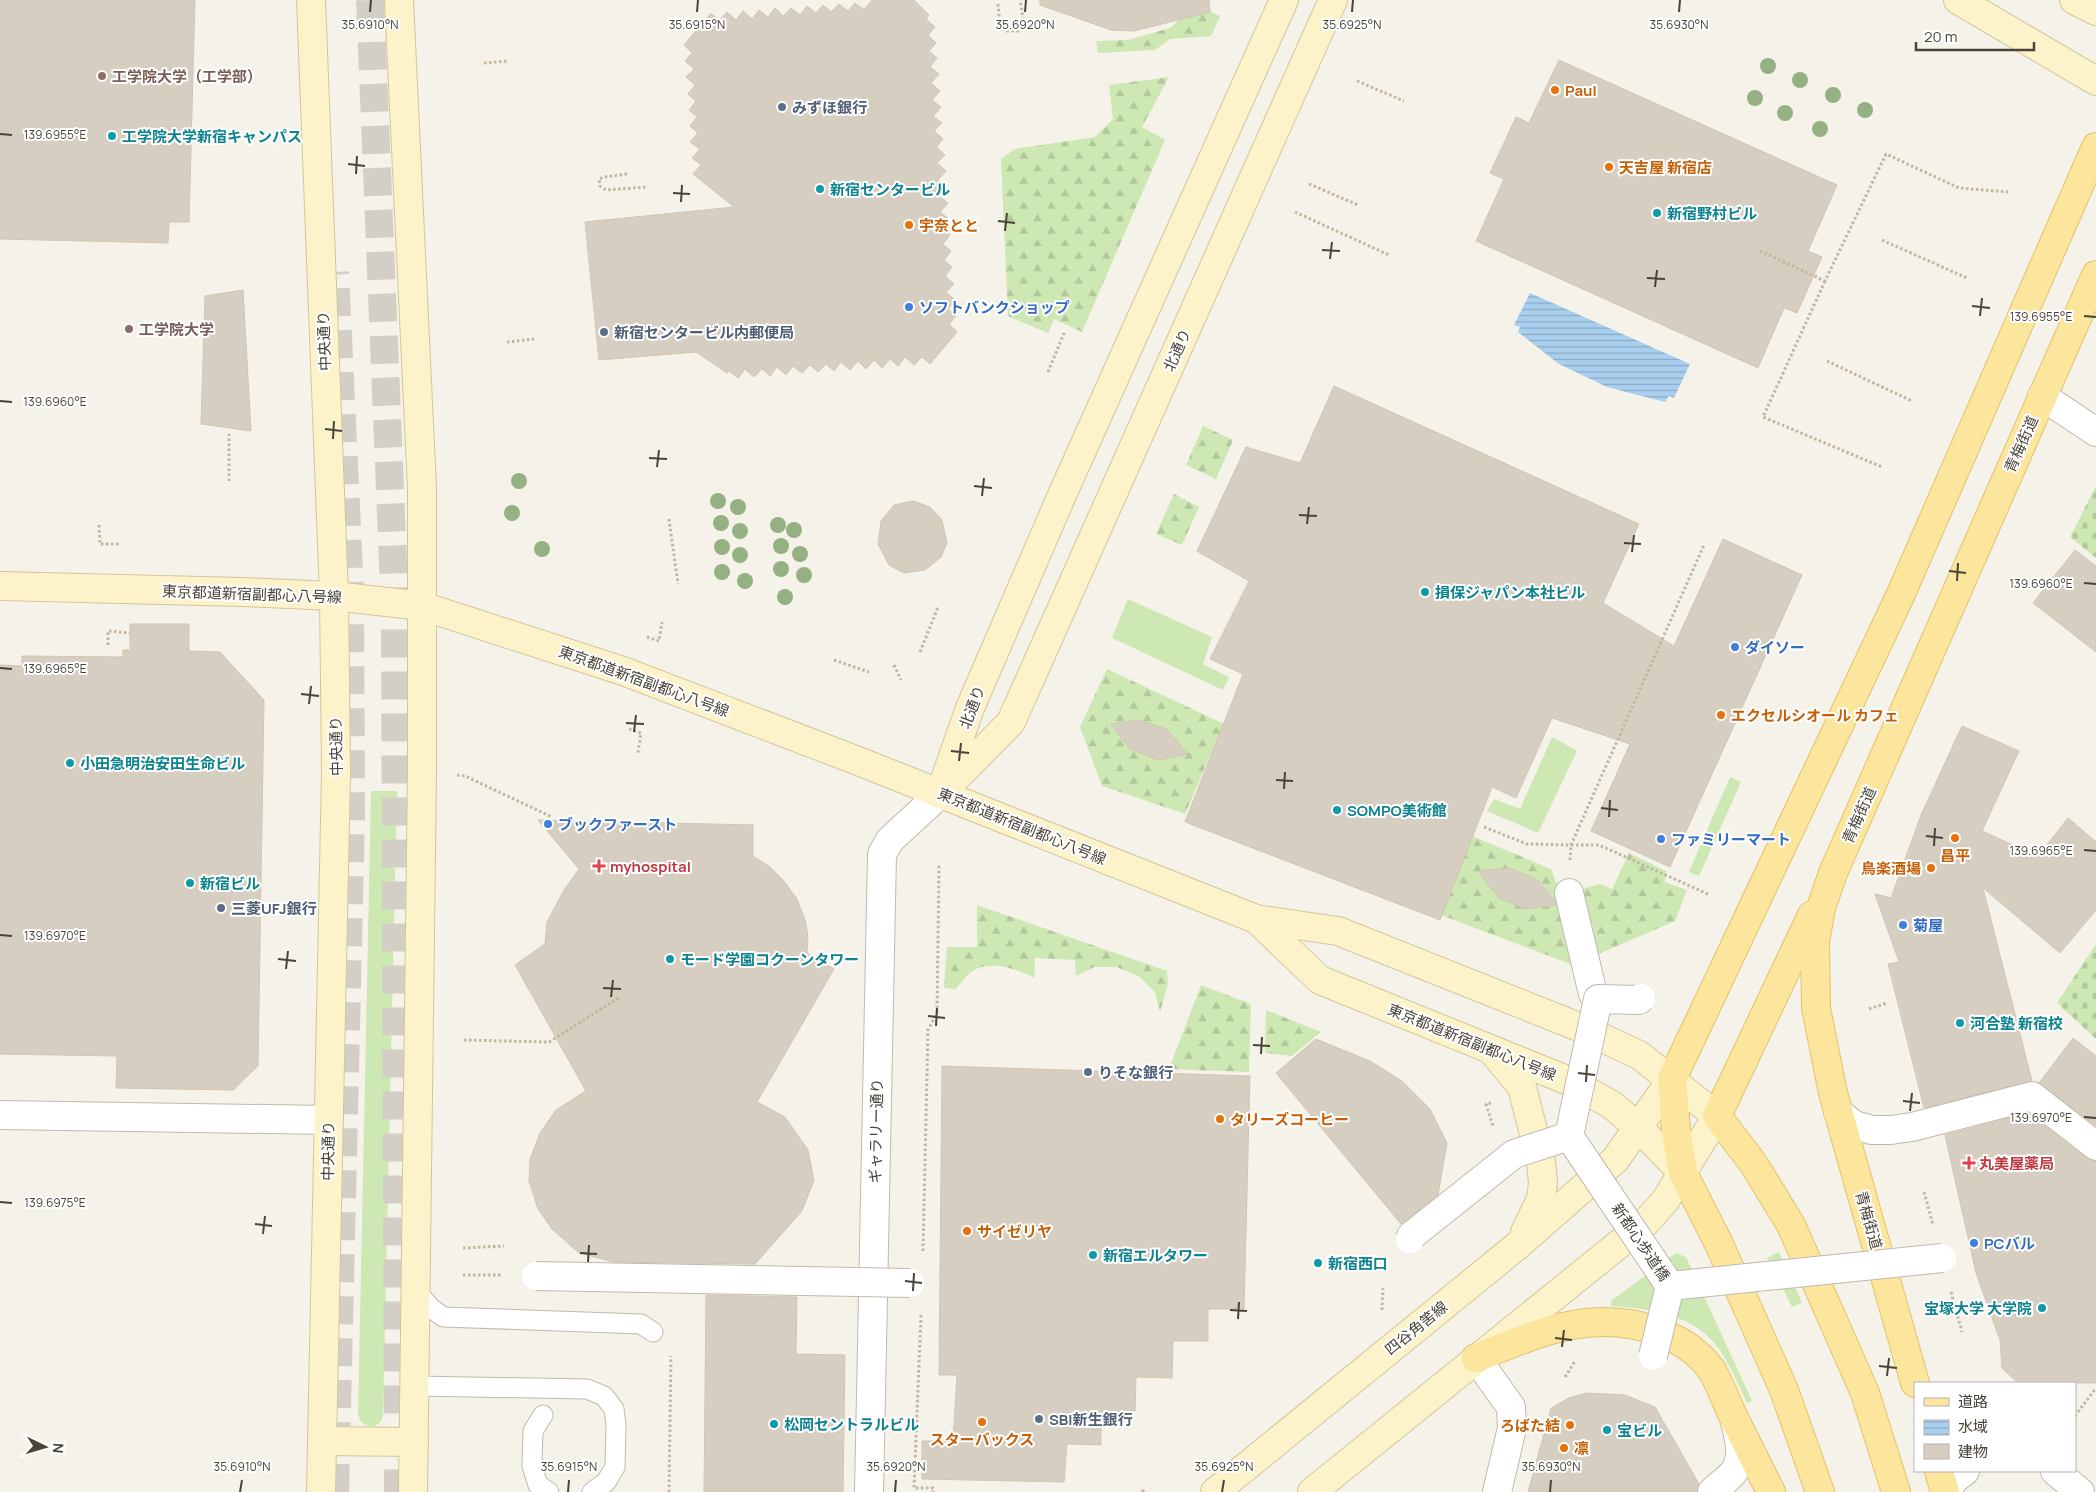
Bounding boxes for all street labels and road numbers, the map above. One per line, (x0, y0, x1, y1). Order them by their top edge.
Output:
street label: 中央通り (312, 311, 336, 371)
street label: 北通り (1158, 325, 1196, 375)
street label: 青梅街道 (1999, 412, 2043, 476)
street label: 東京都道新宿副都心八号線 (162, 580, 342, 608)
street label: 東京都道新宿副都心八号線 (556, 640, 732, 722)
street label: 北通り (954, 682, 990, 732)
street label: 中央通り (325, 716, 347, 776)
street label: 東京都道新宿副都心八号線 (935, 783, 1109, 869)
street label: 青梅街道 (1837, 783, 1881, 847)
street label: 東京都道新宿副都心八号線 (1385, 999, 1559, 1085)
street label: ギャラリー通り (865, 1078, 887, 1184)
street label: 中央通り (317, 1121, 339, 1181)
street label: 青梅街道 (1851, 1188, 1887, 1252)
street label: 新都心歩道橋 (1607, 1199, 1675, 1285)
street label: 四谷角筈線 (1380, 1296, 1452, 1360)

